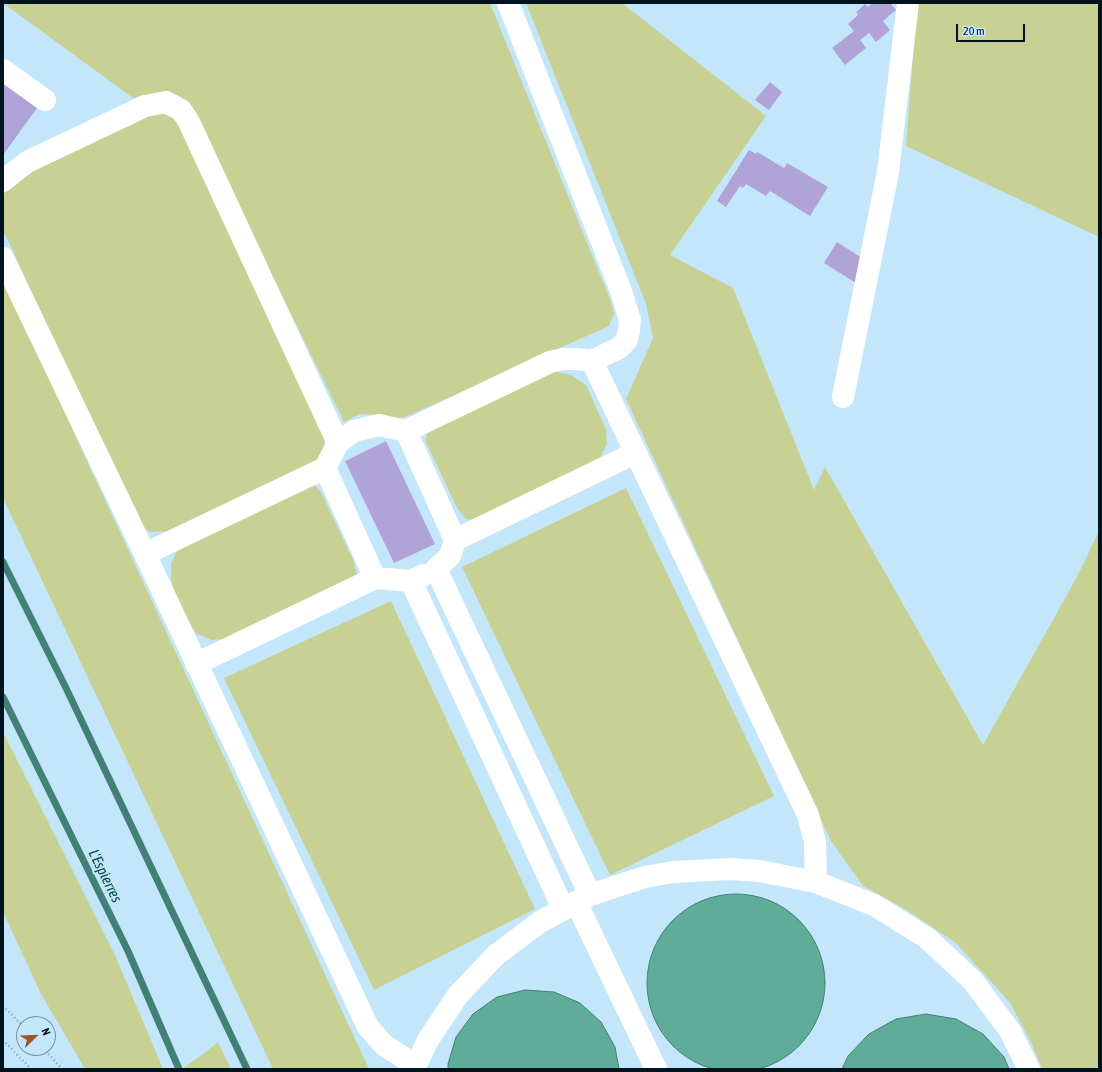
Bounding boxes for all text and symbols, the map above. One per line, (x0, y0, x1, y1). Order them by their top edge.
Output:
scale bar (958, 16, 1027, 42)
text: 20 m (963, 24, 985, 38)
water label: L'Espierres (84, 846, 126, 906)
north arrow (16, 1016, 56, 1056)
text: N (39, 1026, 53, 1037)

